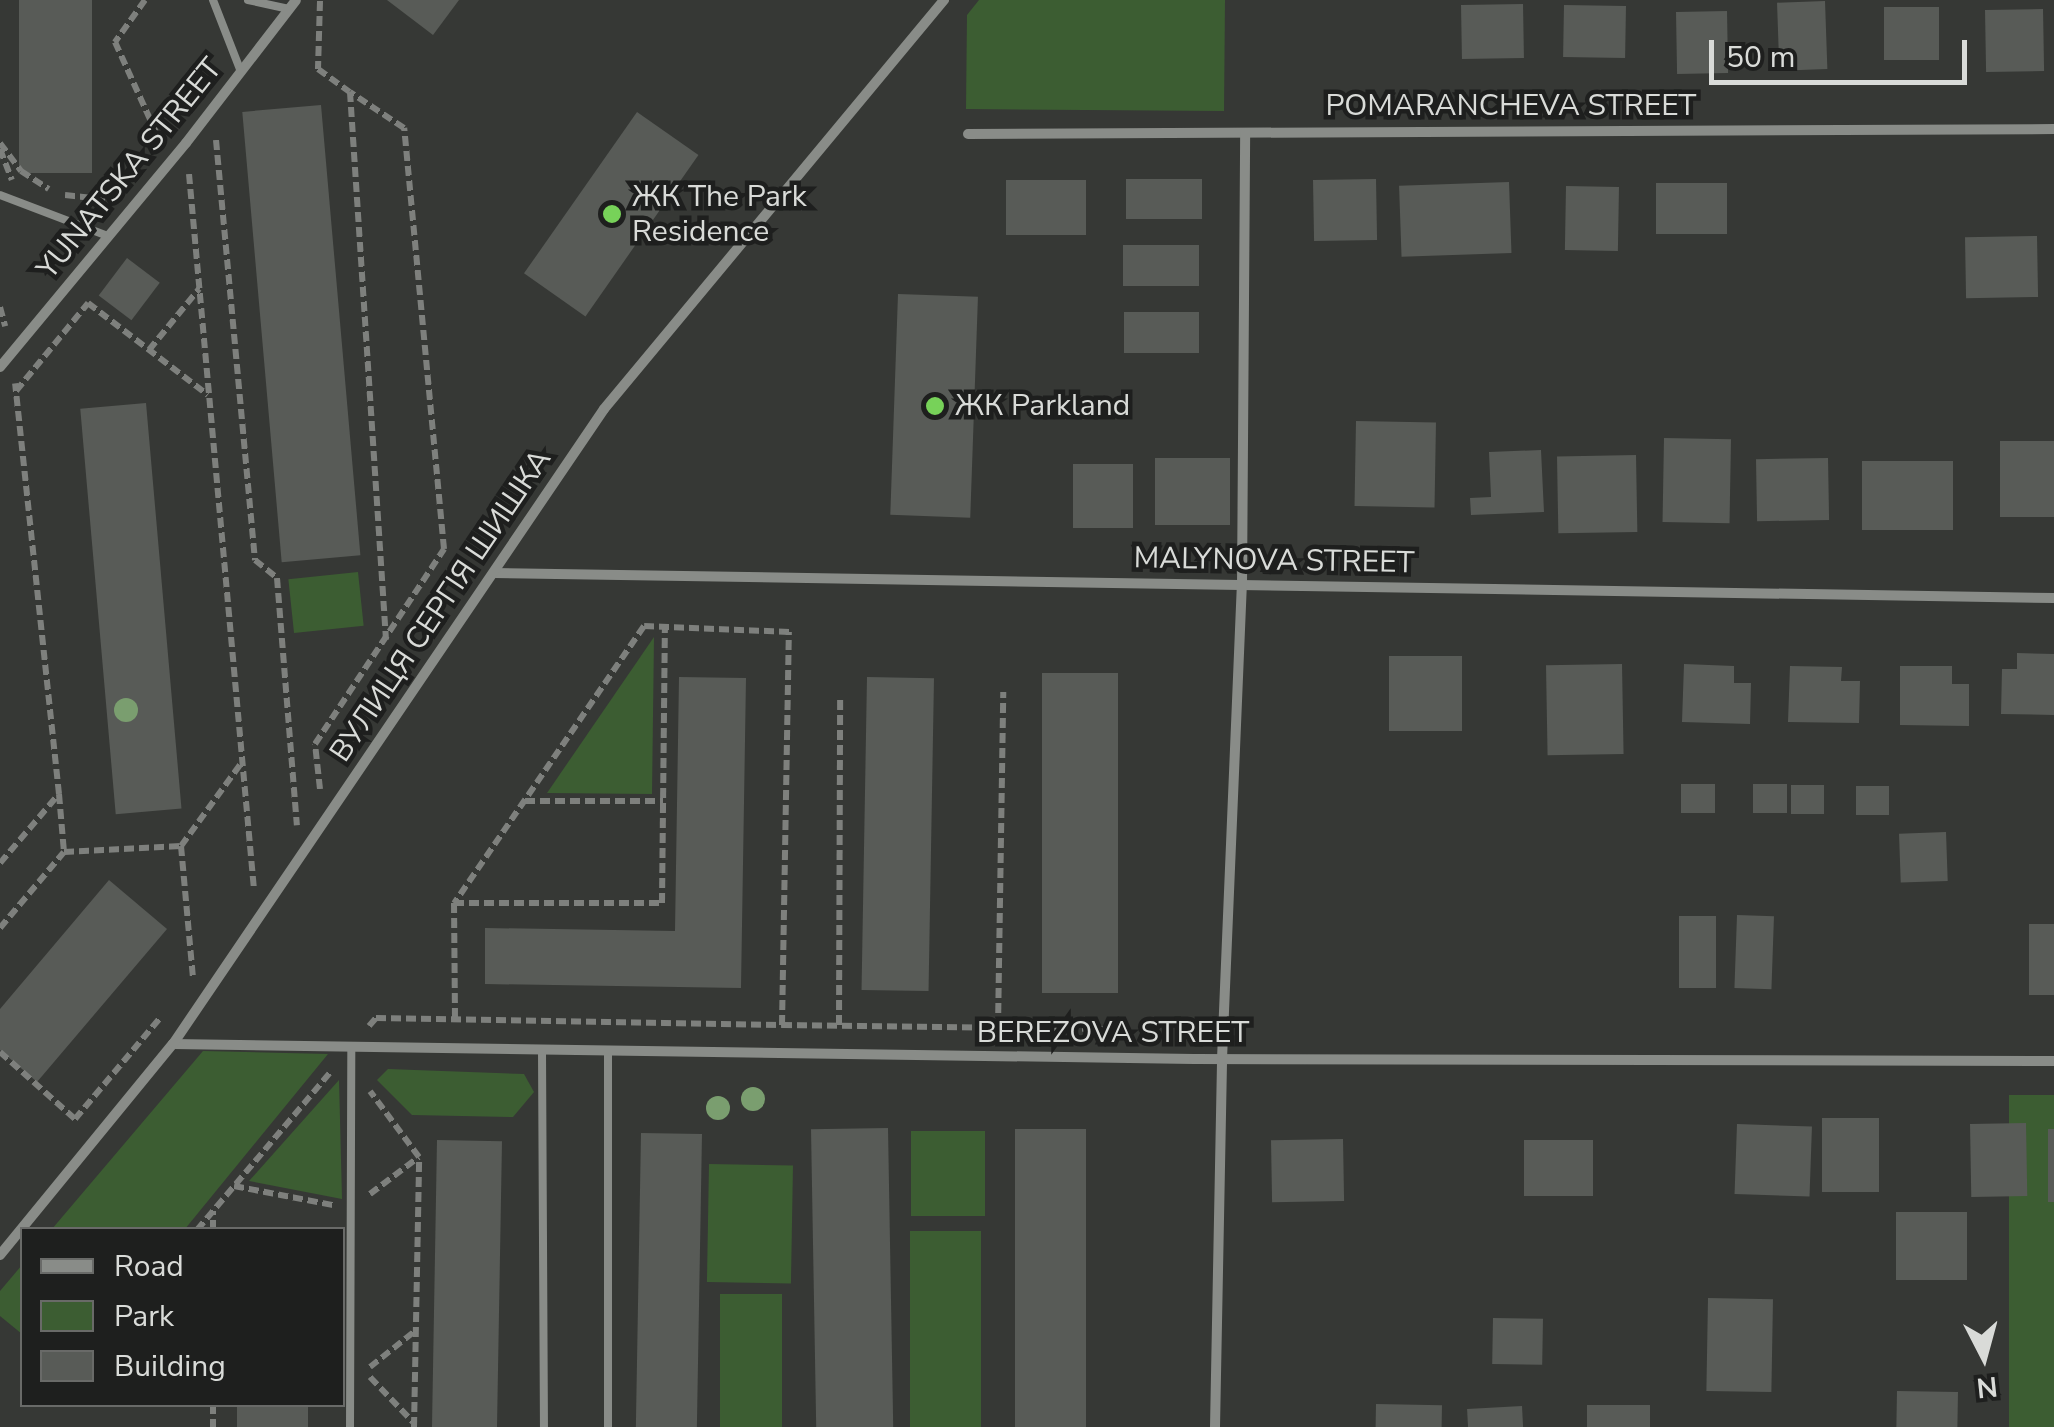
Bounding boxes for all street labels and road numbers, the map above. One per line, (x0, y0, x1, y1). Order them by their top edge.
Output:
street label: YUNATSKA STREET (30, 51, 230, 287)
street label: POMARANCHEVA STREET (1326, 88, 1696, 124)
street label: ВУЛИЦЯ СЕРГІЯ ШИШКА (323, 443, 559, 769)
street label: MALYNOVA STREET (1133, 541, 1415, 581)
street label: BEREZOVA STREET (977, 1015, 1249, 1051)

